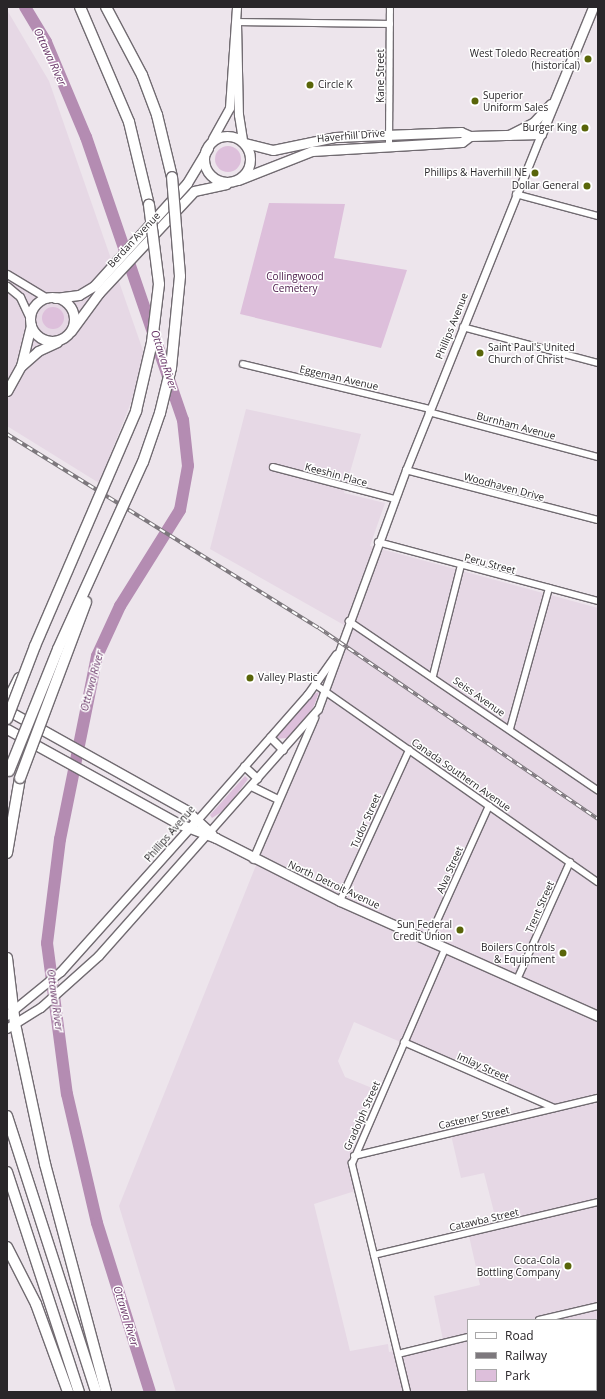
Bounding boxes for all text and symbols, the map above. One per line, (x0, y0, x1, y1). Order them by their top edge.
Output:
water label: Ottawa River (31, 26, 69, 88)
place label: West Toledo Recreation (historical) (470, 47, 580, 70)
street label: Kane Street (375, 49, 387, 103)
marker: West Toledo Recreation (historical) (583, 54, 593, 64)
place label: Circle K (318, 79, 353, 91)
marker: Circle K (305, 80, 315, 90)
place label: Superior Uniform Sales (483, 89, 548, 112)
marker: Superior Uniform Sales (470, 96, 480, 106)
place label: Burger King (522, 122, 577, 134)
marker: Burger King (580, 123, 590, 133)
street label: Haverhill Drive (316, 127, 386, 145)
place label: Phillips & Haverhill NE (424, 167, 527, 179)
marker: Phillips & Haverhill NE (530, 168, 540, 178)
place label: Dollar General (512, 180, 579, 192)
marker: Dollar General (582, 181, 592, 191)
street label: Berdan Avenue (105, 210, 163, 270)
park label: Collingwood Cemetery (266, 270, 324, 294)
street label: Phillips Avenue (433, 291, 471, 361)
water label: Ottawa River (148, 328, 180, 392)
place label: Saint Paul's United Church of Christ (488, 341, 575, 364)
marker: Saint Paul's United Church of Christ (475, 348, 485, 358)
street label: Eggeman Avenue (298, 363, 380, 393)
street label: Burnham Avenue (475, 410, 557, 442)
street label: Keeshin Place (304, 461, 368, 489)
street label: Woodhaven Drive (462, 470, 546, 504)
street label: Peru Street (463, 551, 517, 577)
water label: Ottawa River (78, 649, 106, 713)
place label: Valley Plastic (258, 672, 318, 684)
marker: Valley Plastic (245, 673, 255, 683)
street label: Seiss Avenue (451, 675, 507, 719)
street label: Canada Southern Avenue (409, 736, 513, 814)
street label: Tudor Street (349, 792, 383, 850)
street label: Phillips Avenue (142, 803, 198, 865)
street label: Alva Street (434, 845, 466, 895)
street label: North Detroit Avenue (286, 858, 382, 912)
street label: Trent Street (523, 879, 557, 935)
place label: Sun Federal Credit Union (393, 918, 452, 942)
marker: Sun Federal Credit Union (455, 925, 465, 935)
place label: Boilers Controls & Equipment (481, 941, 555, 964)
marker: Boilers Controls & Equipment (558, 948, 568, 958)
water label: Ottawa River (44, 968, 66, 1032)
street label: Imlay Street (455, 1050, 511, 1084)
street label: Gradolph Street (341, 1080, 383, 1152)
street label: Castener Street (437, 1104, 511, 1132)
street label: Catawba Street (448, 1206, 520, 1234)
place label: Coca-Cola Bottling Company (477, 1254, 560, 1278)
marker: Coca-Cola Bottling Company (563, 1261, 573, 1271)
water label: Ottawa River (111, 1284, 141, 1348)
legend (467, 1319, 597, 1391)
text: Road (505, 1327, 534, 1344)
text: Railway (505, 1347, 547, 1364)
text: Park (505, 1367, 530, 1384)

